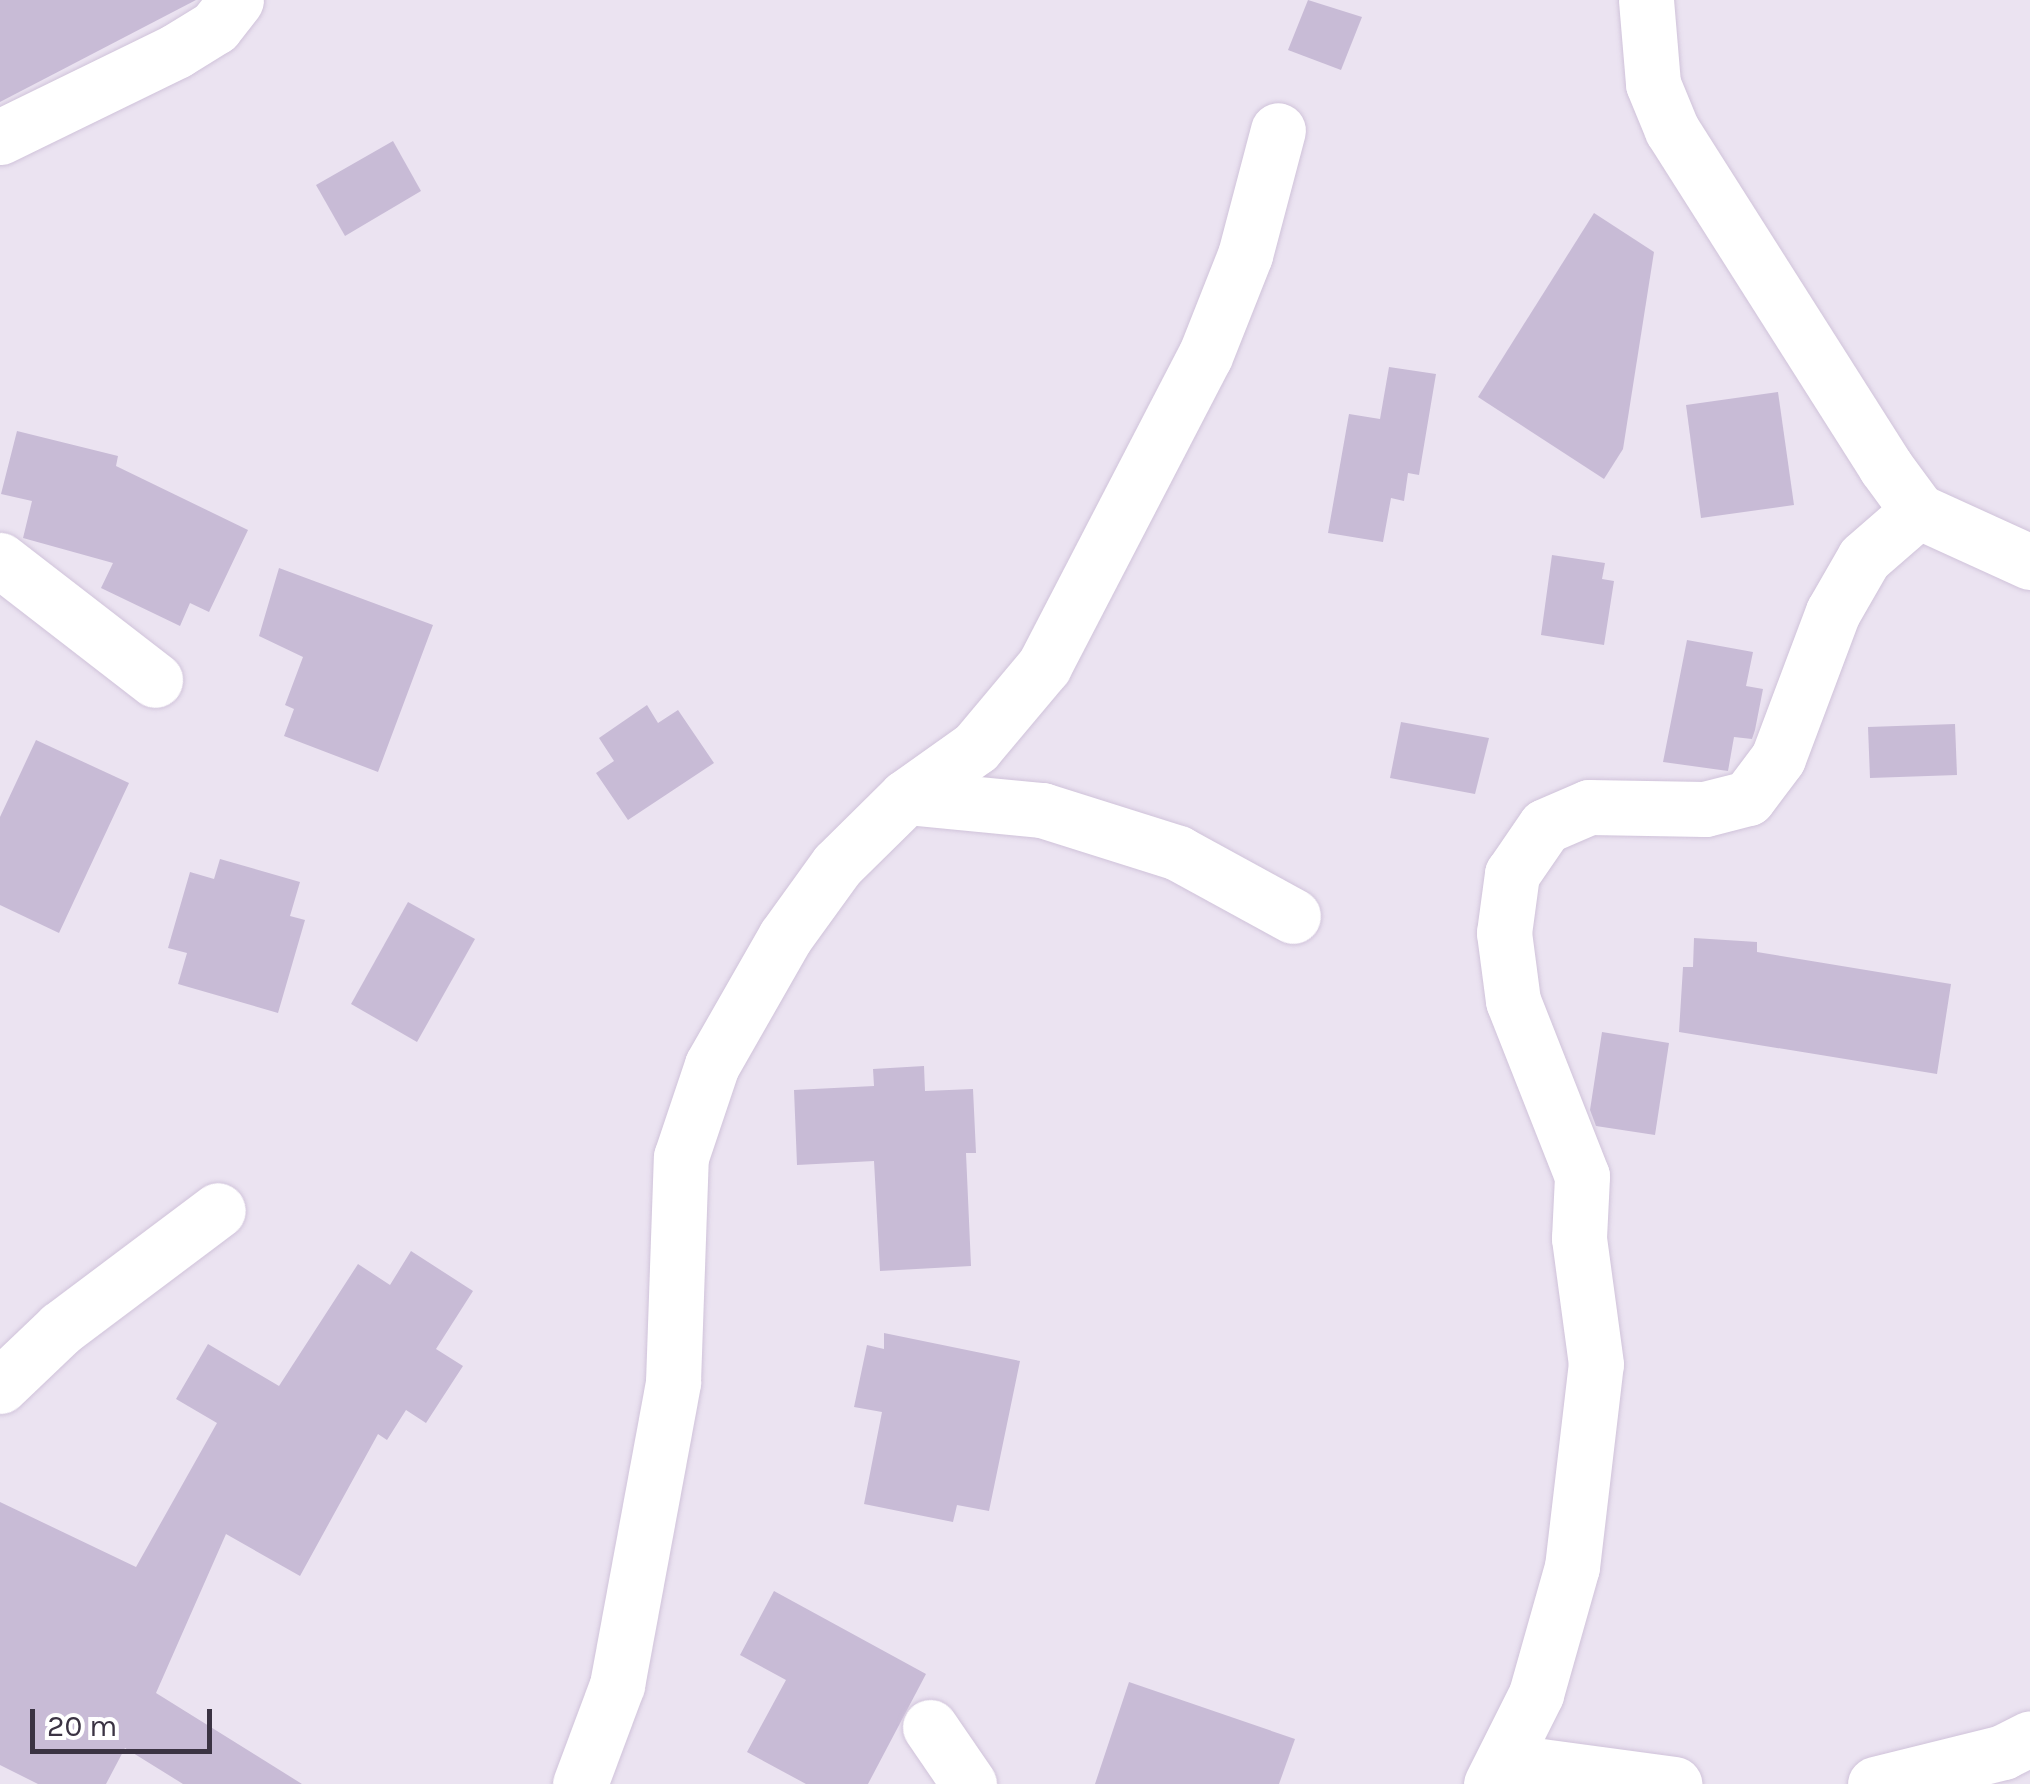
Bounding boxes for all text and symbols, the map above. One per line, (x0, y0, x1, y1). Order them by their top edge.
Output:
scale bar (35, 1689, 218, 1751)
text: 20 m (47, 1708, 117, 1744)

